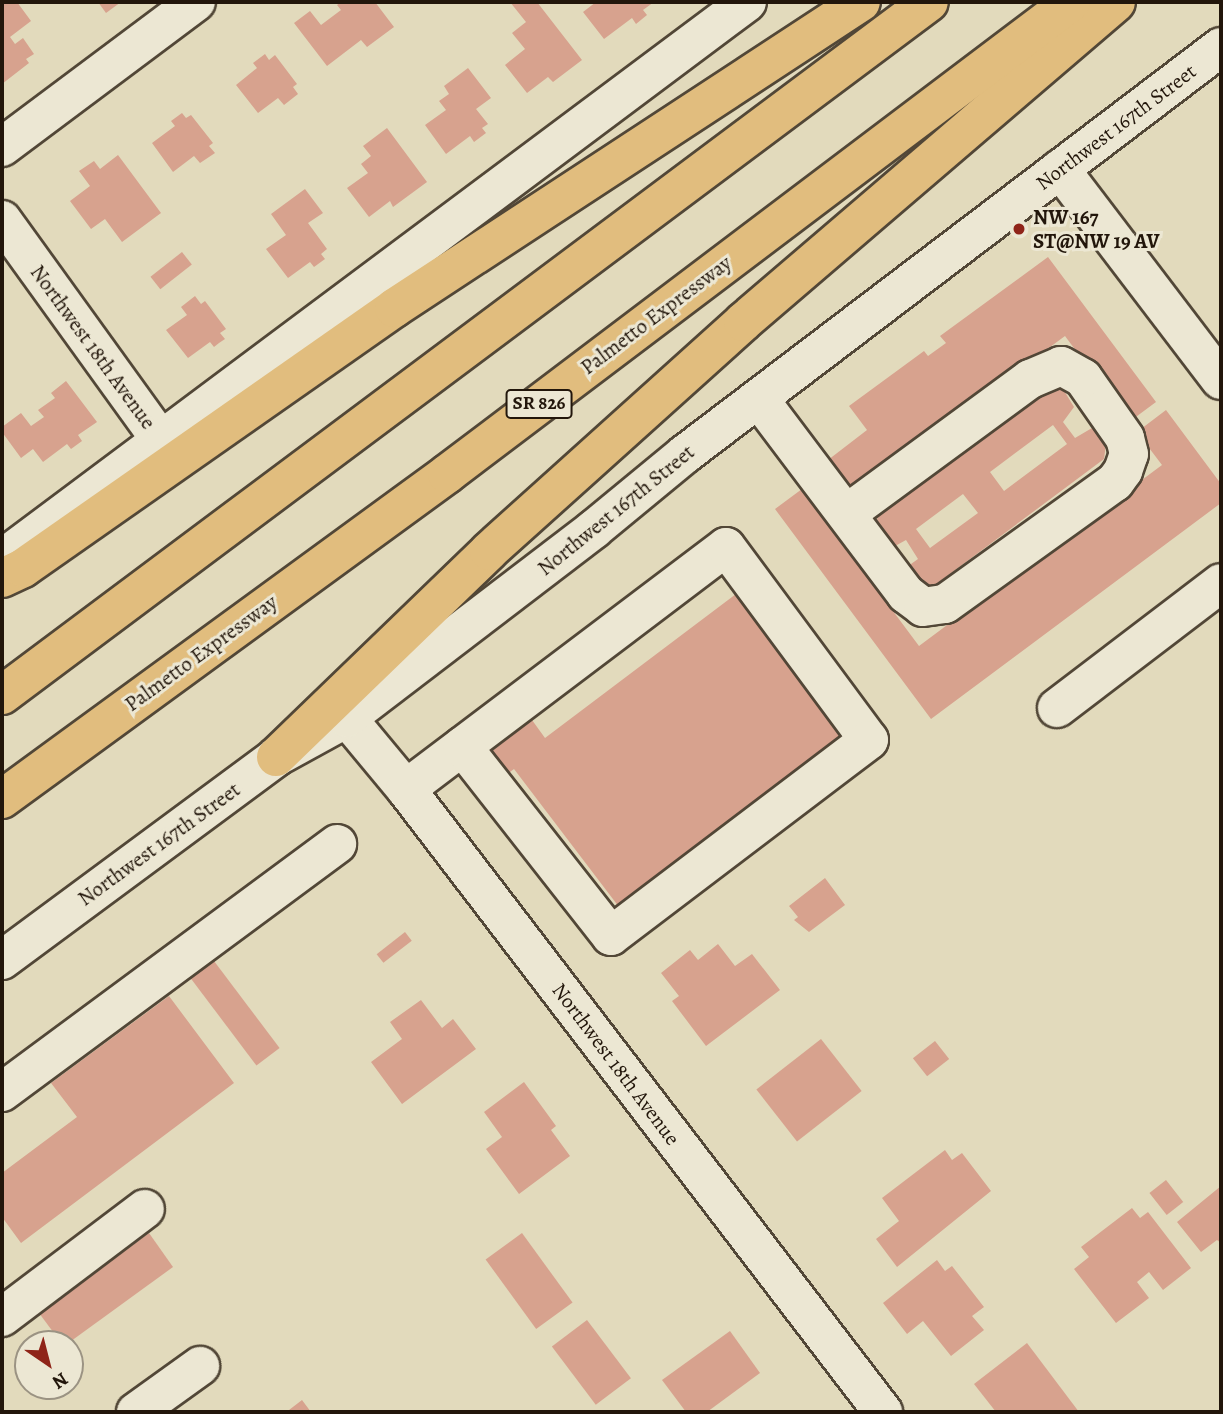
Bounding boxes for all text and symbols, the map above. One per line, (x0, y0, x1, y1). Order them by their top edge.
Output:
street label: Northwest 167th Street (1031, 59, 1201, 195)
place label: NW 167 ST@NW 19 AV (1033, 204, 1160, 254)
marker: NW 167 ST@NW 19 AV (1011, 221, 1027, 237)
street label: Palmetto Expressway (576, 250, 736, 380)
street label: Northwest 18th Avenue (25, 260, 161, 434)
road number: SR 826 (504, 388, 574, 420)
street label: Northwest 167th Street (533, 439, 699, 581)
street label: Palmetto Expressway (120, 589, 282, 717)
street label: Northwest 167th Street (73, 777, 245, 911)
street label: Northwest 18th Avenue (547, 978, 685, 1150)
north arrow (14, 1330, 84, 1400)
text: N (47, 1366, 73, 1395)

